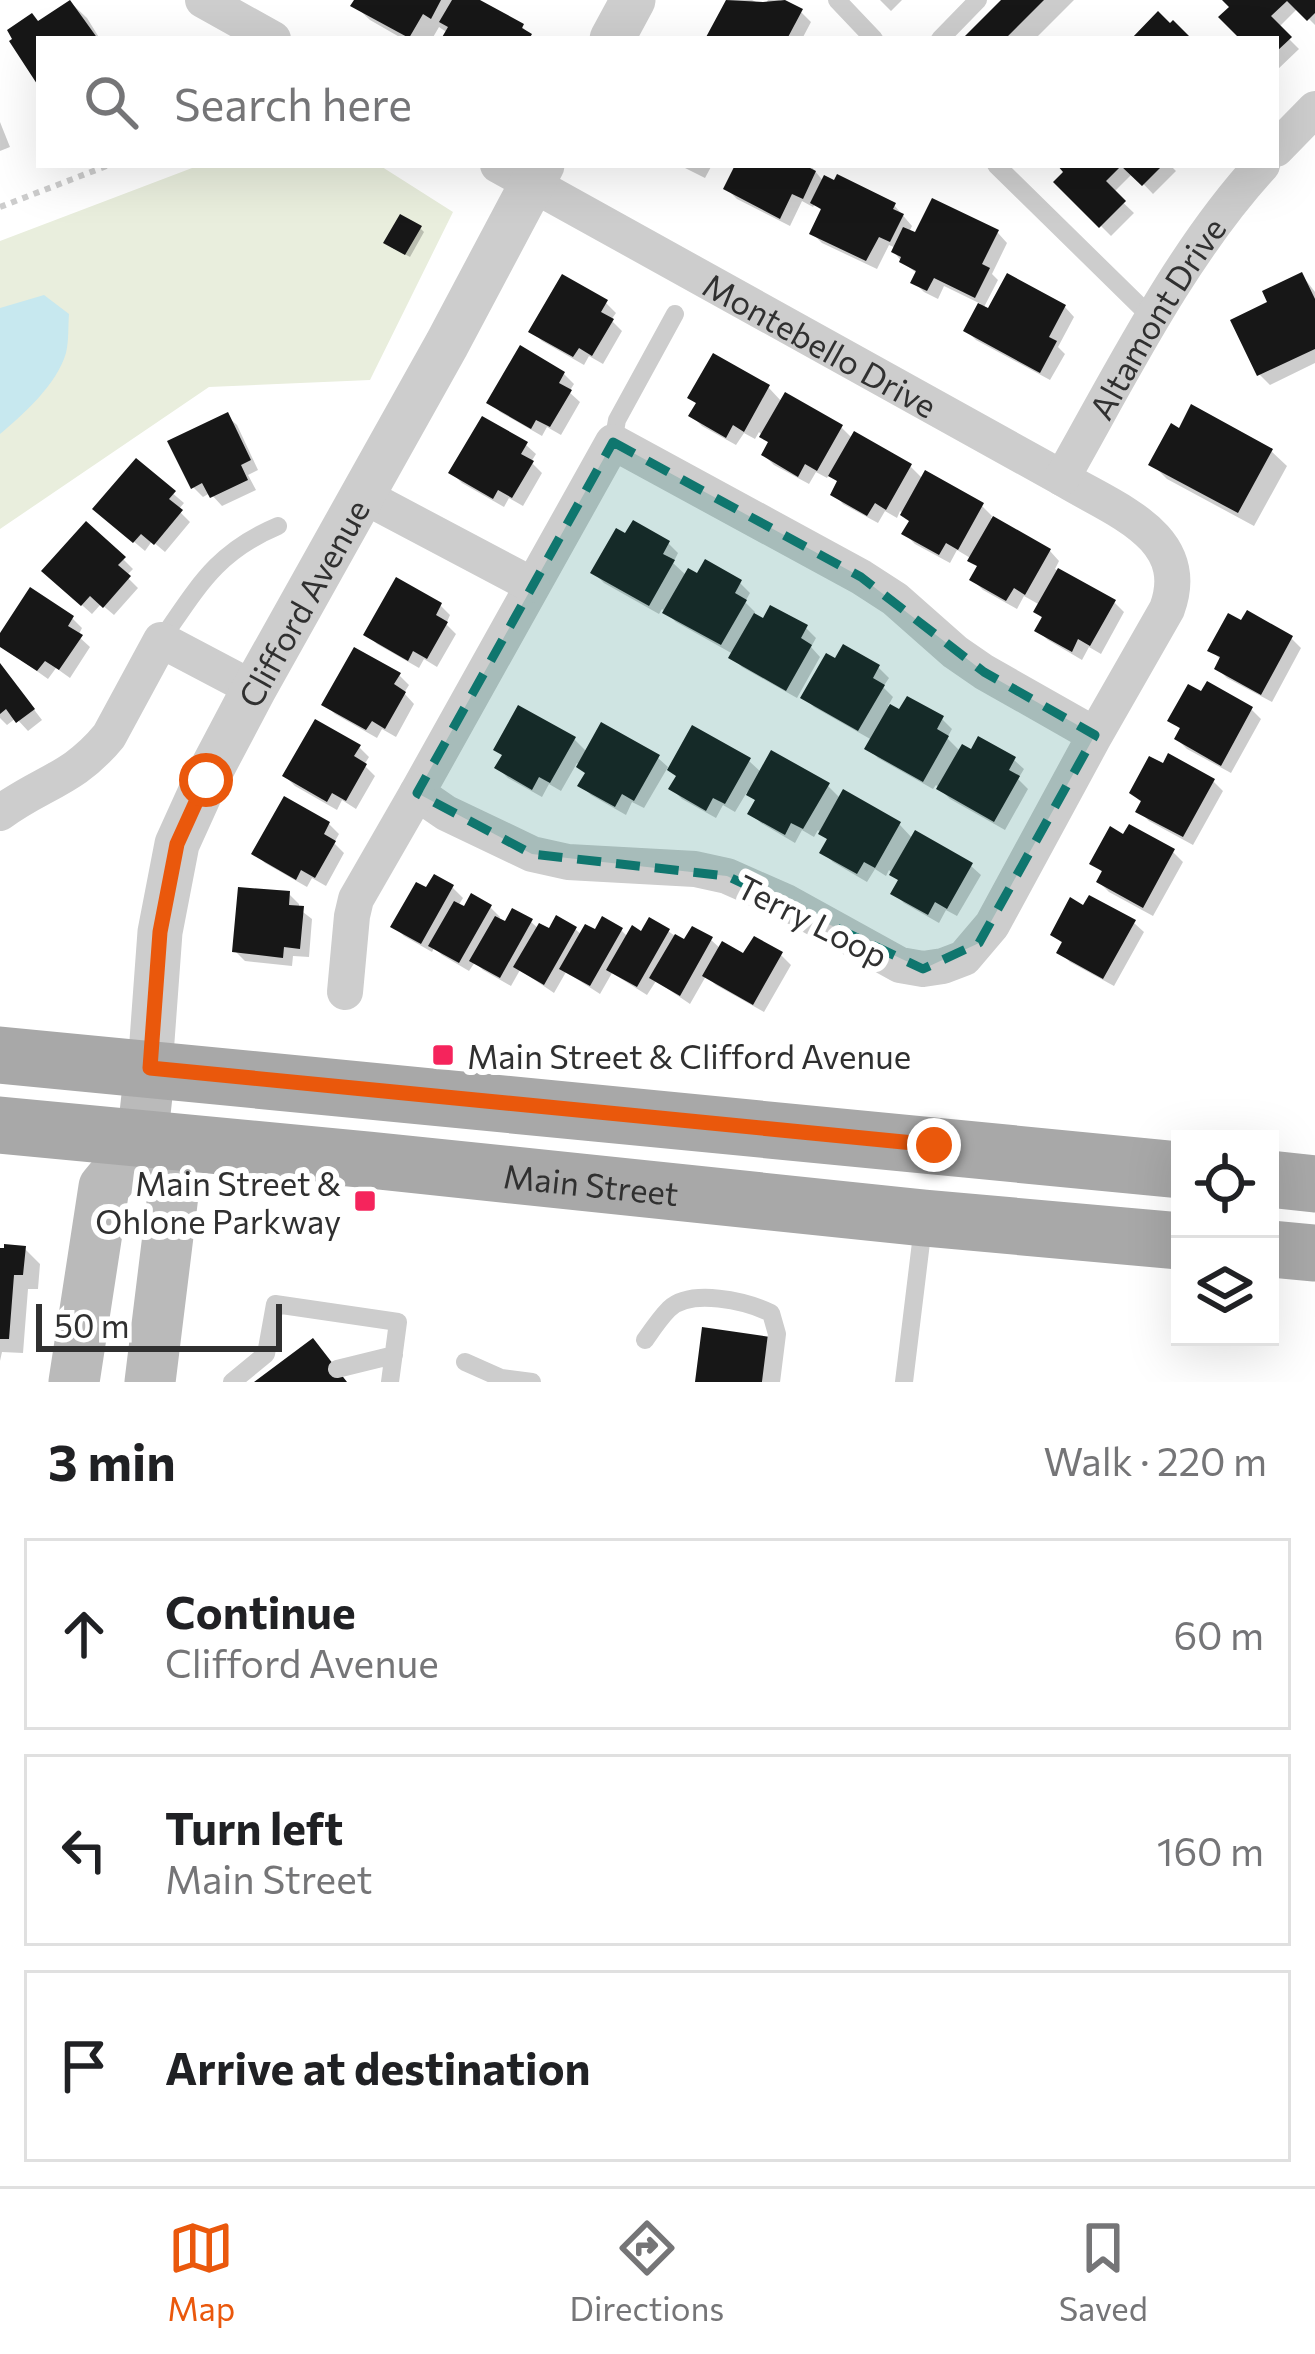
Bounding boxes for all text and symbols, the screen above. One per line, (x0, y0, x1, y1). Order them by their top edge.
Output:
search box (36, 36, 1279, 168)
icon: search (78, 69, 144, 135)
text: Search here (174, 75, 412, 130)
street label: Altamont Drive (1079, 208, 1233, 426)
street label: Montebello Drive (697, 263, 944, 425)
street label: Clifford Avenue (228, 492, 377, 714)
route start (179, 753, 233, 807)
street label: Terry Loop (731, 865, 895, 975)
place label: Main Street & Clifford Avenue (467, 1035, 911, 1076)
marker: Main Street & Clifford Avenue (430, 1042, 456, 1068)
route end (907, 1118, 961, 1172)
map controls (1171, 1130, 1279, 1346)
button: locate (1171, 1130, 1279, 1238)
street label: Main Street (502, 1154, 681, 1213)
place label: Main Street & Ohlone Parkway (95, 1162, 341, 1241)
marker: Main Street & Ohlone Parkway (352, 1188, 378, 1214)
button: layers (1171, 1238, 1279, 1346)
scale bar (36, 1298, 282, 1351)
text: 50 m (54, 1304, 130, 1345)
text: 3 min (48, 1429, 176, 1492)
text: Walk · 220 m (1044, 1436, 1267, 1484)
text: Continue (165, 1583, 356, 1638)
icon: ahead (51, 1601, 117, 1667)
text: 60 m (1173, 1610, 1264, 1658)
text: Clifford Avenue (165, 1638, 439, 1686)
text: Turn left (165, 1799, 343, 1854)
icon: left (51, 1817, 117, 1883)
text: 160 m (1157, 1826, 1264, 1874)
text: Main Street (165, 1854, 372, 1902)
icon: arrive (51, 2033, 117, 2099)
text: Arrive at destination (165, 2039, 591, 2094)
tab: Map (167, 2215, 235, 2328)
tab: Directions (570, 2215, 724, 2328)
tab: Saved (1059, 2215, 1148, 2328)

